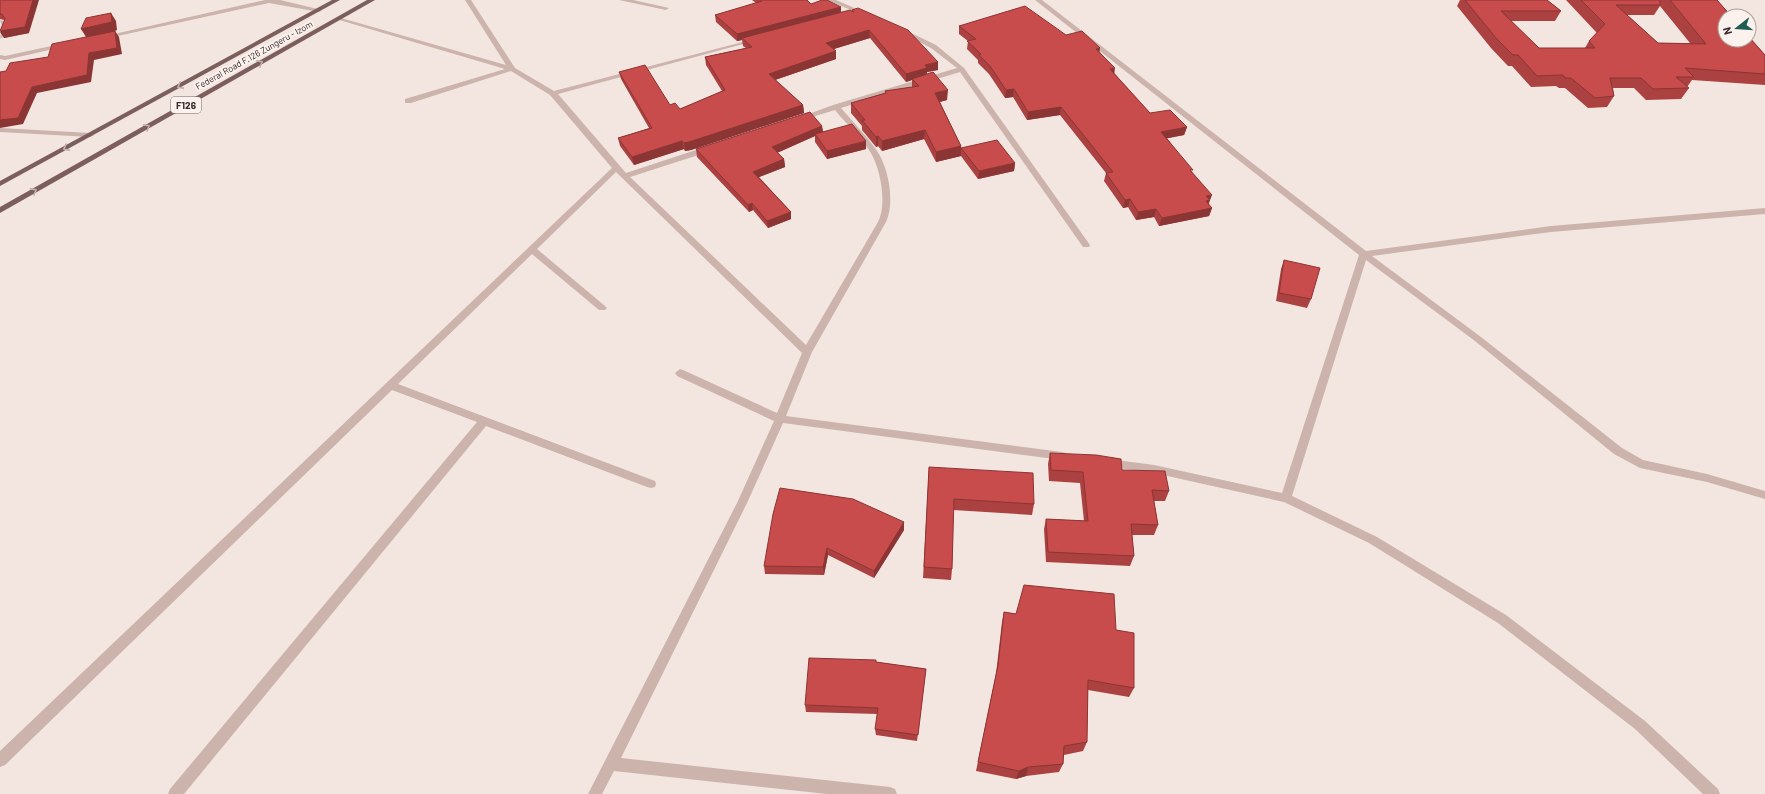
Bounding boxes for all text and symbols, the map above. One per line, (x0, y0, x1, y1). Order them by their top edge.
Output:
north arrow (1717, 8, 1757, 48)
street label: Federal Road F.126 Zungeru - Izom (193, 18, 315, 92)
text: N (1720, 26, 1734, 36)
one-way arrow (256, 60, 263, 68)
one-way arrow (177, 81, 184, 88)
road number: F126 (171, 97, 201, 113)
one-way arrow (143, 124, 150, 131)
one-way arrow (62, 143, 70, 151)
one-way arrow (30, 188, 37, 195)

